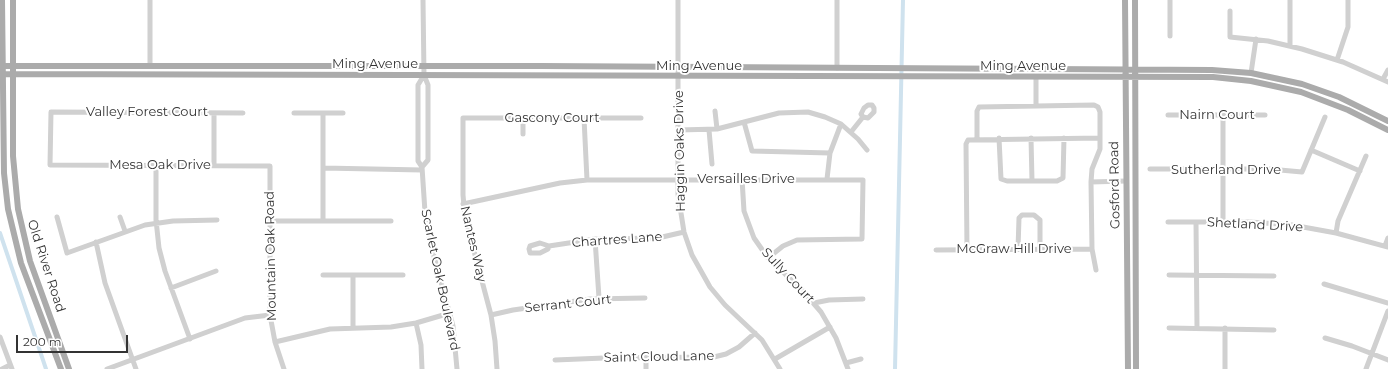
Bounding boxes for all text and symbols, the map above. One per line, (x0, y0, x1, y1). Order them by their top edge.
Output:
street label: Ming Avenue (332, 56, 418, 72)
street label: Ming Avenue (656, 58, 742, 74)
street label: Ming Avenue (980, 58, 1066, 74)
street label: Haggin Oaks Drive (671, 90, 689, 212)
street label: Valley Forest Court (86, 104, 208, 120)
street label: Nairn Court (1179, 107, 1255, 123)
street label: Gascony Court (505, 110, 599, 126)
street label: Gosford Road (1106, 141, 1124, 229)
street label: Mesa Oak Drive (109, 157, 211, 173)
street label: Sutherland Drive (1171, 162, 1281, 178)
street label: Versailles Drive (697, 171, 795, 187)
street label: Mountain Oak Road (262, 191, 280, 321)
street label: Nantes Way (457, 204, 489, 284)
street label: Scarlet Oak Boulevard (417, 208, 463, 352)
street label: Shetland Drive (1207, 215, 1303, 235)
street label: Old River Road (24, 218, 68, 314)
street label: Chartres Lane (571, 229, 663, 251)
street label: McGraw Hill Drive (956, 241, 1072, 257)
street label: Sully Court (758, 245, 818, 307)
street label: Serrant Court (524, 292, 612, 316)
scale bar (18, 327, 130, 353)
text: 200 m (23, 334, 62, 349)
street label: Saint Cloud Lane (604, 348, 714, 366)

